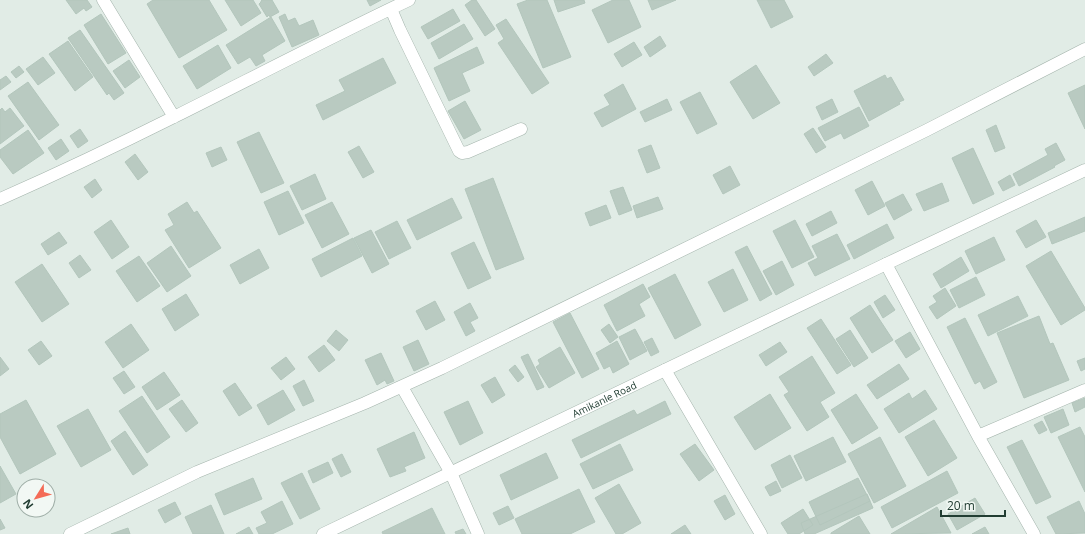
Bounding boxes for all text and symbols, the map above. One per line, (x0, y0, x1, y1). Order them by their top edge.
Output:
street label: Amikanle Road (570, 378, 639, 420)
north arrow (16, 478, 56, 518)
scale bar (941, 492, 1005, 518)
text: N (19, 496, 36, 512)
text: 20 m (947, 497, 975, 514)

